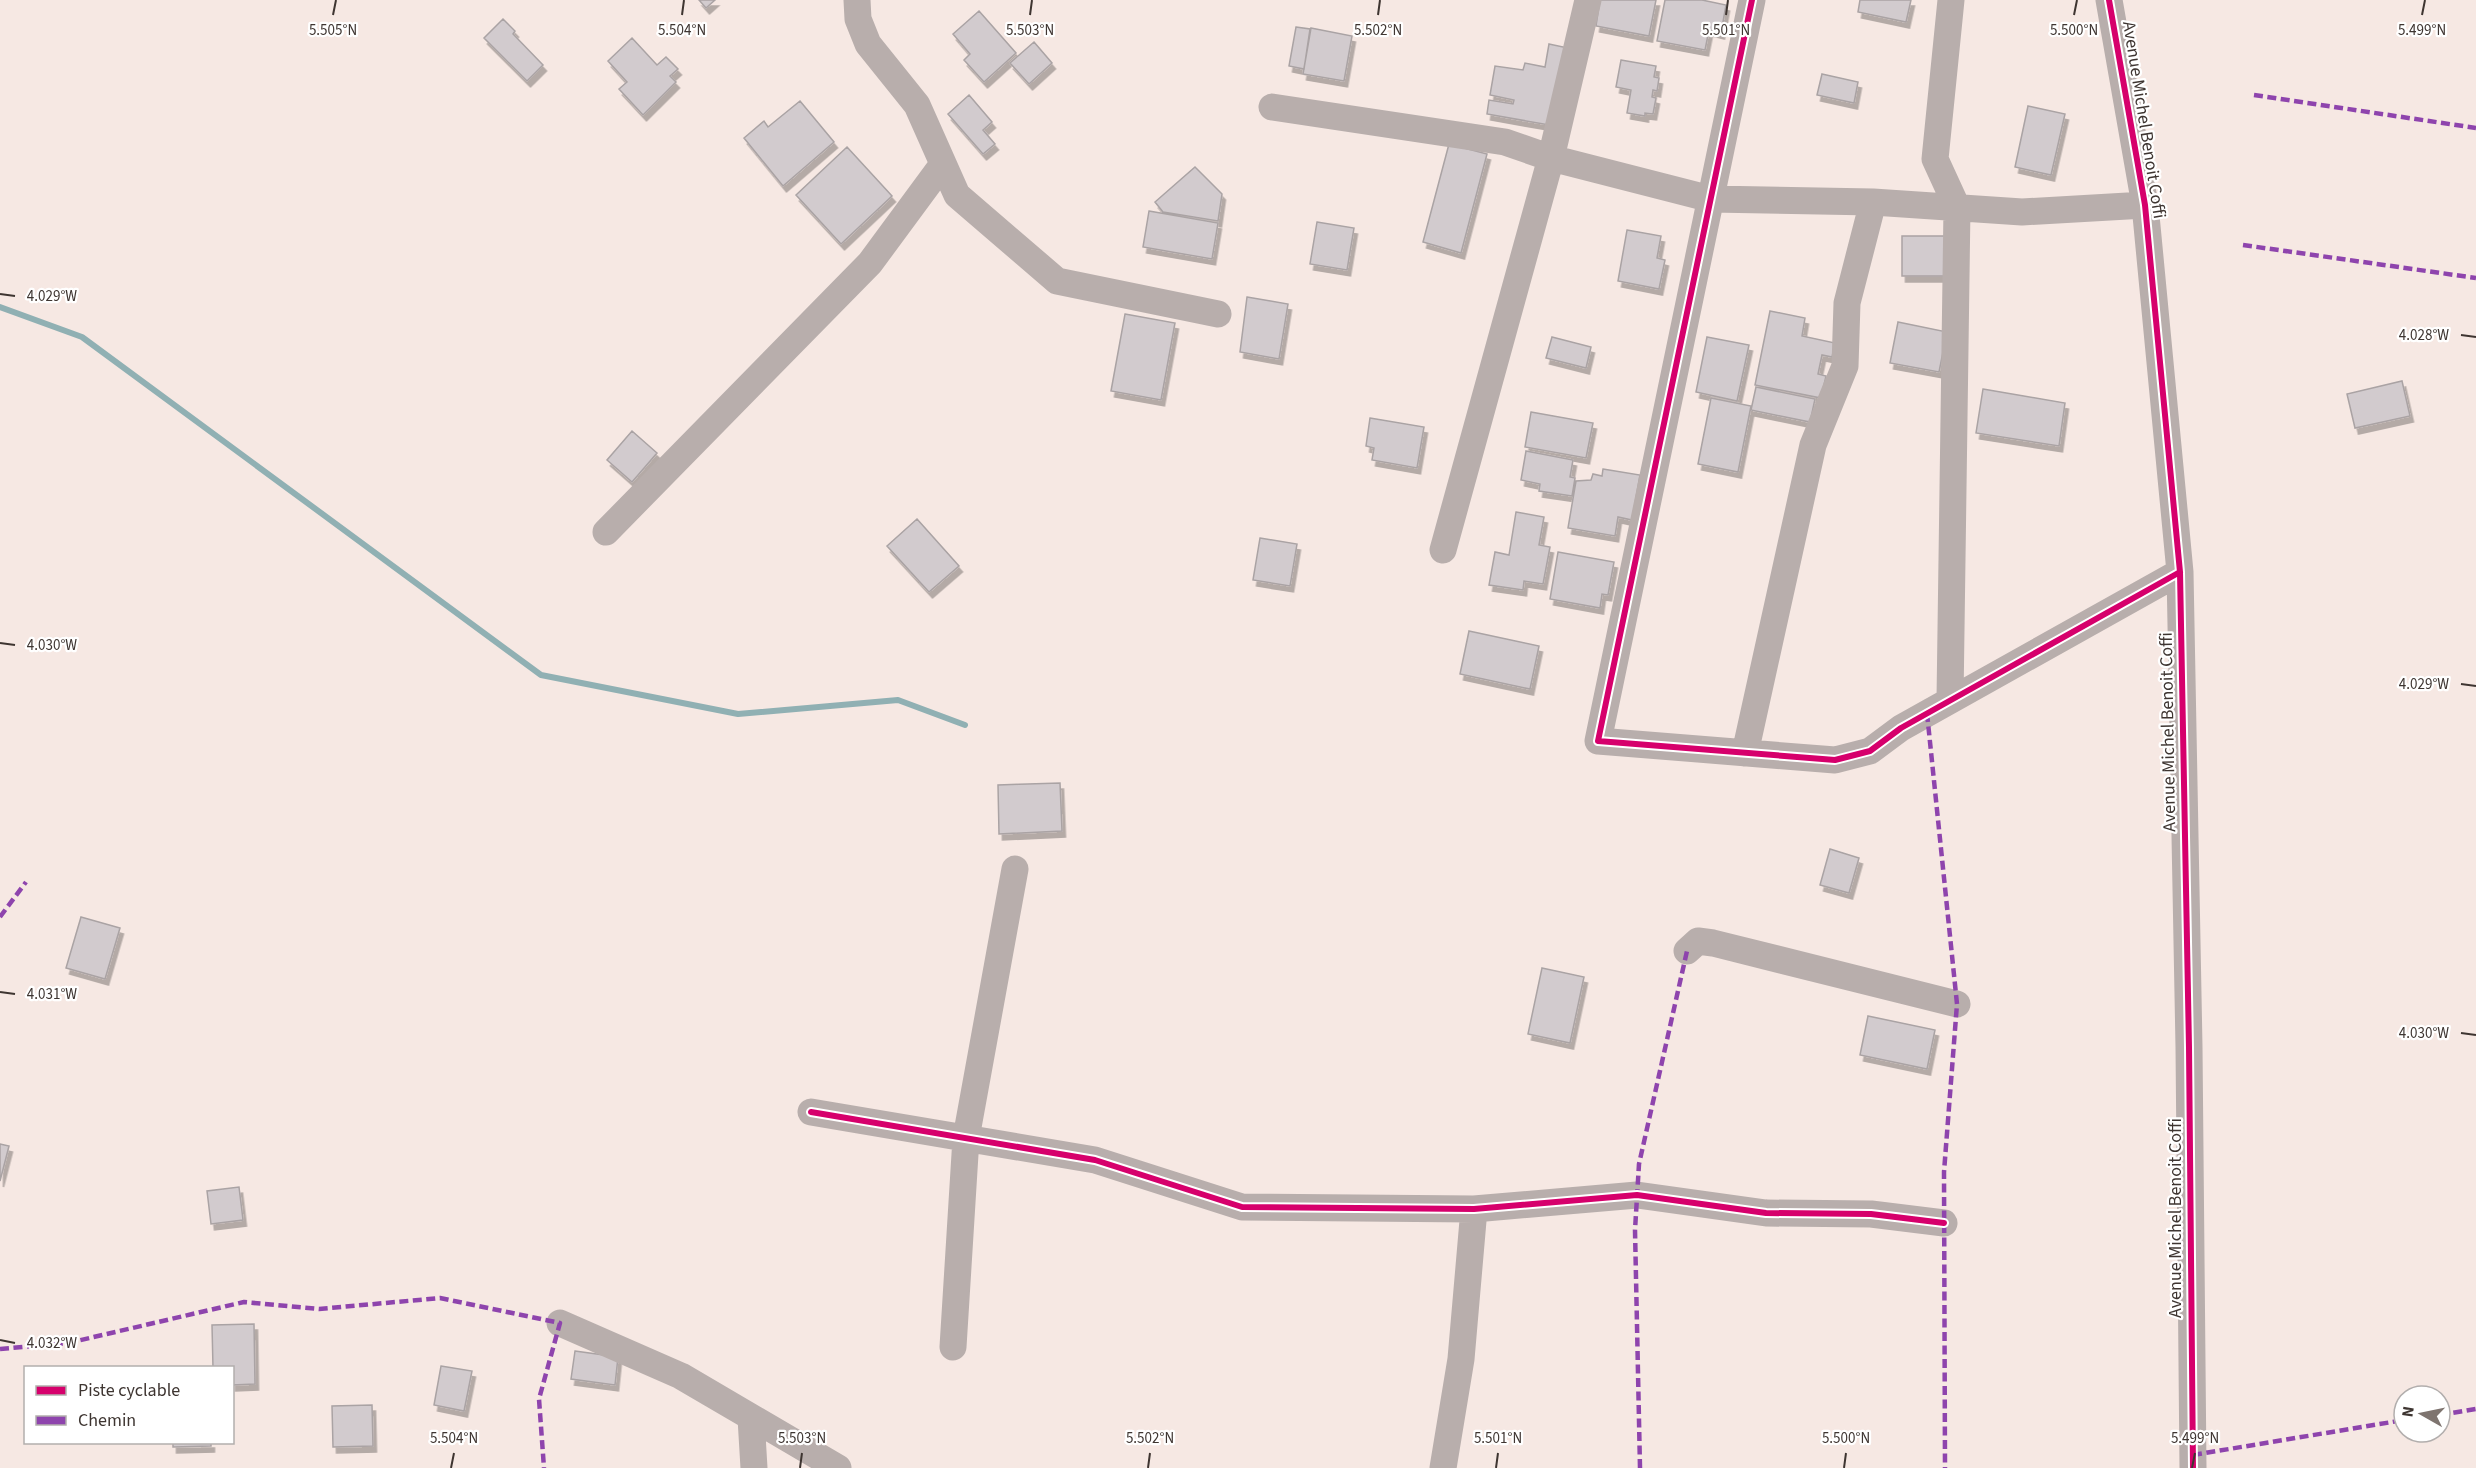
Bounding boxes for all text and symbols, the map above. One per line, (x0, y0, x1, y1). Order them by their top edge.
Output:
street label: Avenue Michel Benoit Coffi (2116, 19, 2172, 221)
text: 5.505°N (309, 20, 357, 41)
text: 5.504°N (658, 20, 706, 41)
text: 5.503°N (1006, 20, 1054, 41)
text: 5.502°N (1354, 20, 1402, 41)
text: 5.501°N (1702, 20, 1750, 41)
text: 5.500°N (2050, 20, 2098, 41)
text: 5.499°N (2398, 20, 2446, 41)
text: 4.029°W (27, 286, 77, 307)
text: 4.028°W (2399, 325, 2449, 346)
street label: Avenue Michel Benoit Coffi (2154, 632, 2182, 832)
text: 4.030°W (27, 635, 77, 656)
text: 4.029°W (2399, 674, 2449, 695)
text: 4.031°W (27, 984, 77, 1005)
text: 4.030°W (2399, 1023, 2449, 1044)
street label: Avenue Michel Benoit Coffi (2163, 1118, 2188, 1318)
text: 4.032°W (27, 1333, 77, 1354)
legend (24, 1366, 234, 1444)
text: Piste cyclable (78, 1378, 180, 1403)
north arrow (2392, 1384, 2452, 1444)
text: N (2396, 1405, 2420, 1419)
text: Chemin (78, 1408, 136, 1433)
text: 5.504°N (430, 1428, 478, 1449)
text: 5.503°N (778, 1428, 826, 1449)
text: 5.502°N (1126, 1428, 1174, 1449)
text: 5.501°N (1474, 1428, 1522, 1449)
text: 5.500°N (1822, 1428, 1870, 1449)
text: 5.499°N (2171, 1428, 2219, 1449)

